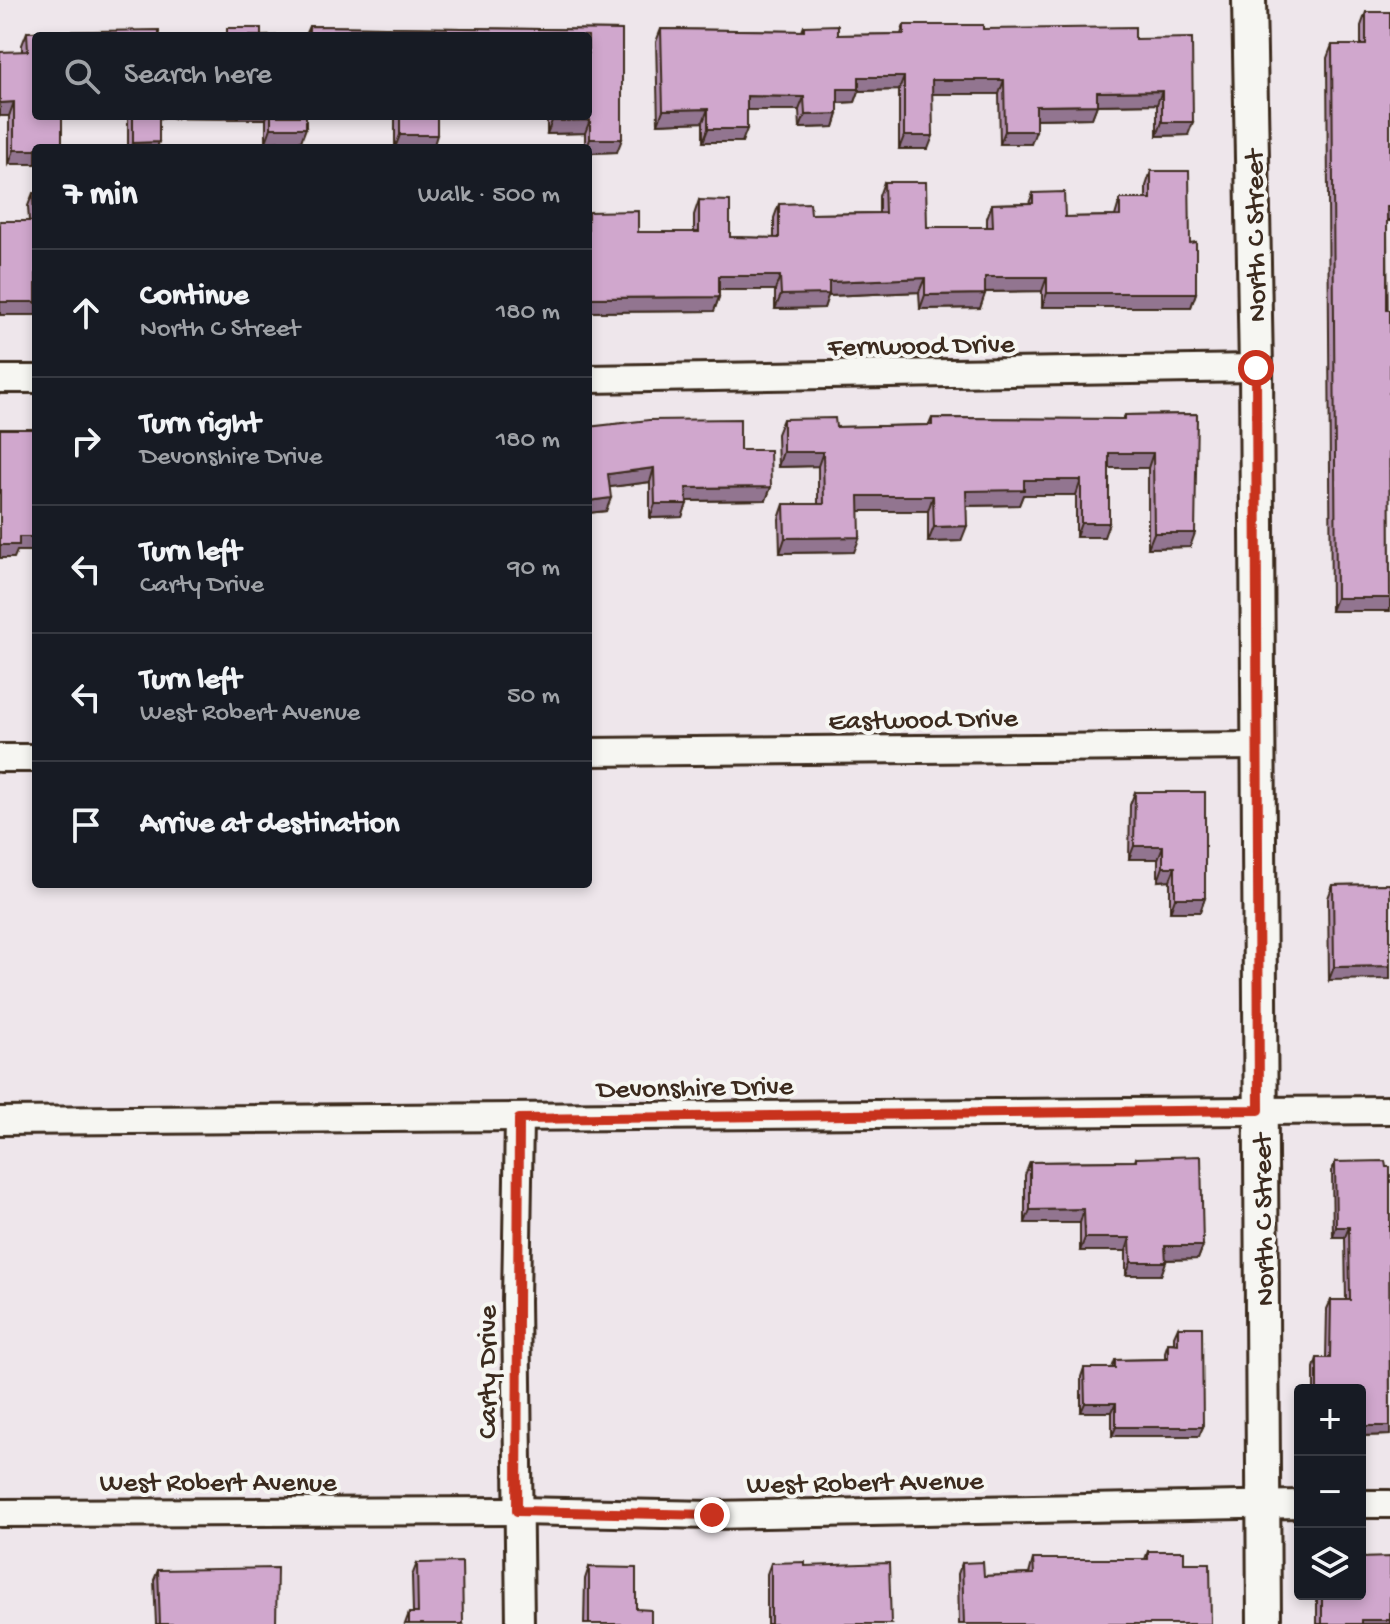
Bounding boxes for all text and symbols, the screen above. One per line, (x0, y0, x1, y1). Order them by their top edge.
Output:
search box (32, 32, 592, 120)
icon: search (60, 54, 104, 98)
text: Search here (124, 59, 272, 94)
street label: North C Street (1239, 147, 1276, 322)
text: 7 min (64, 176, 137, 216)
text: Walk · 500 m (418, 181, 560, 212)
text: Continue (140, 280, 249, 315)
icon: ahead (64, 291, 108, 335)
text: 180 m (496, 298, 560, 329)
text: North C Street (140, 315, 300, 346)
street label: Fernwood Drive (826, 329, 1015, 366)
route start (1238, 350, 1274, 386)
text: Turn right (140, 408, 260, 443)
icon: right (64, 419, 108, 463)
text: 180 m (496, 426, 560, 457)
text: Devonshire Drive (140, 443, 322, 474)
text: Turn left (140, 536, 241, 571)
icon: left (64, 547, 108, 591)
text: 90 m (508, 554, 560, 585)
text: Carty Drive (140, 571, 264, 602)
text: Turn left (140, 664, 241, 699)
icon: left (64, 675, 108, 719)
text: 50 m (507, 682, 560, 713)
text: West Robert Avenue (140, 699, 360, 730)
street label: Eastwood Drive (828, 703, 1019, 740)
icon: arrive (64, 803, 108, 847)
text: Arrive at destination (140, 808, 400, 843)
street label: Devonshire Drive (595, 1071, 794, 1108)
street label: North C Street (1247, 1131, 1284, 1306)
street label: Carty Drive (473, 1305, 506, 1439)
map controls (1294, 1384, 1366, 1600)
button: + (1294, 1384, 1366, 1456)
button: − (1294, 1456, 1366, 1528)
street label: West Robert Avenue (746, 1466, 985, 1503)
street label: West Robert Avenue (99, 1468, 337, 1501)
route end (694, 1497, 730, 1533)
button: layers (1294, 1528, 1366, 1600)

